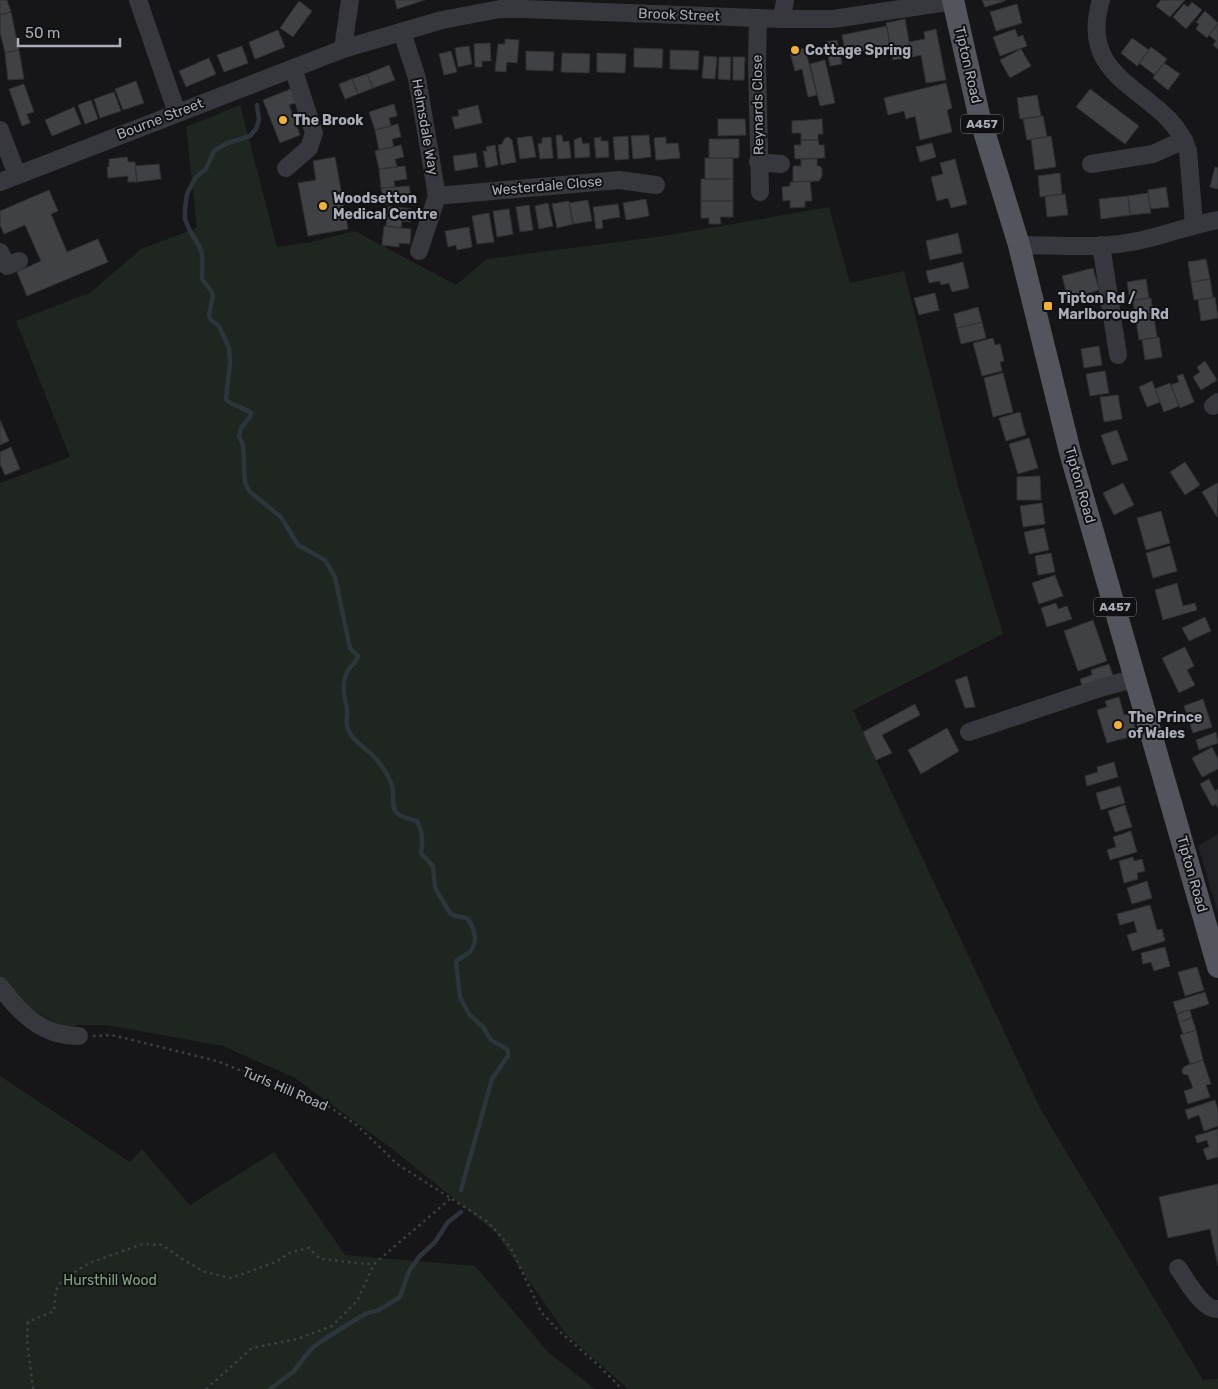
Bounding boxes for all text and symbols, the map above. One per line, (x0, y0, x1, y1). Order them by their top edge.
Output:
street label: Brook Street (638, 5, 721, 25)
scale bar (18, 15, 120, 47)
text: 50 m (25, 24, 60, 42)
street label: Tipton Road (951, 25, 985, 105)
place label: Cottage Spring (805, 42, 911, 59)
marker: Cottage Spring (789, 44, 801, 56)
street label: Reynards Close (749, 54, 767, 155)
street label: Helmsdale Way (408, 77, 442, 177)
street label: Bourne Street (114, 95, 206, 143)
place label: The Brook (293, 112, 364, 129)
marker: The Brook (277, 114, 289, 126)
road number: A457 (961, 115, 1003, 134)
street label: Westerdale Close (491, 173, 603, 199)
place label: Woodsetton Medical Centre (333, 190, 437, 223)
marker: Woodsetton Medical Centre (317, 200, 329, 212)
place label: Tipton Rd / Marlborough Rd (1058, 290, 1169, 323)
marker: Tipton Rd / Marlborough Rd (1042, 300, 1054, 312)
street label: Tipton Road (1061, 445, 1099, 525)
road number: A457 (1094, 598, 1136, 616)
place label: The Prince of Wales (1128, 709, 1202, 742)
marker: The Prince of Wales (1112, 719, 1124, 731)
street label: Tipton Road (1173, 834, 1211, 914)
street label: Turls Hill Road (240, 1063, 330, 1115)
park label: Hursthill Wood (63, 1272, 157, 1289)

